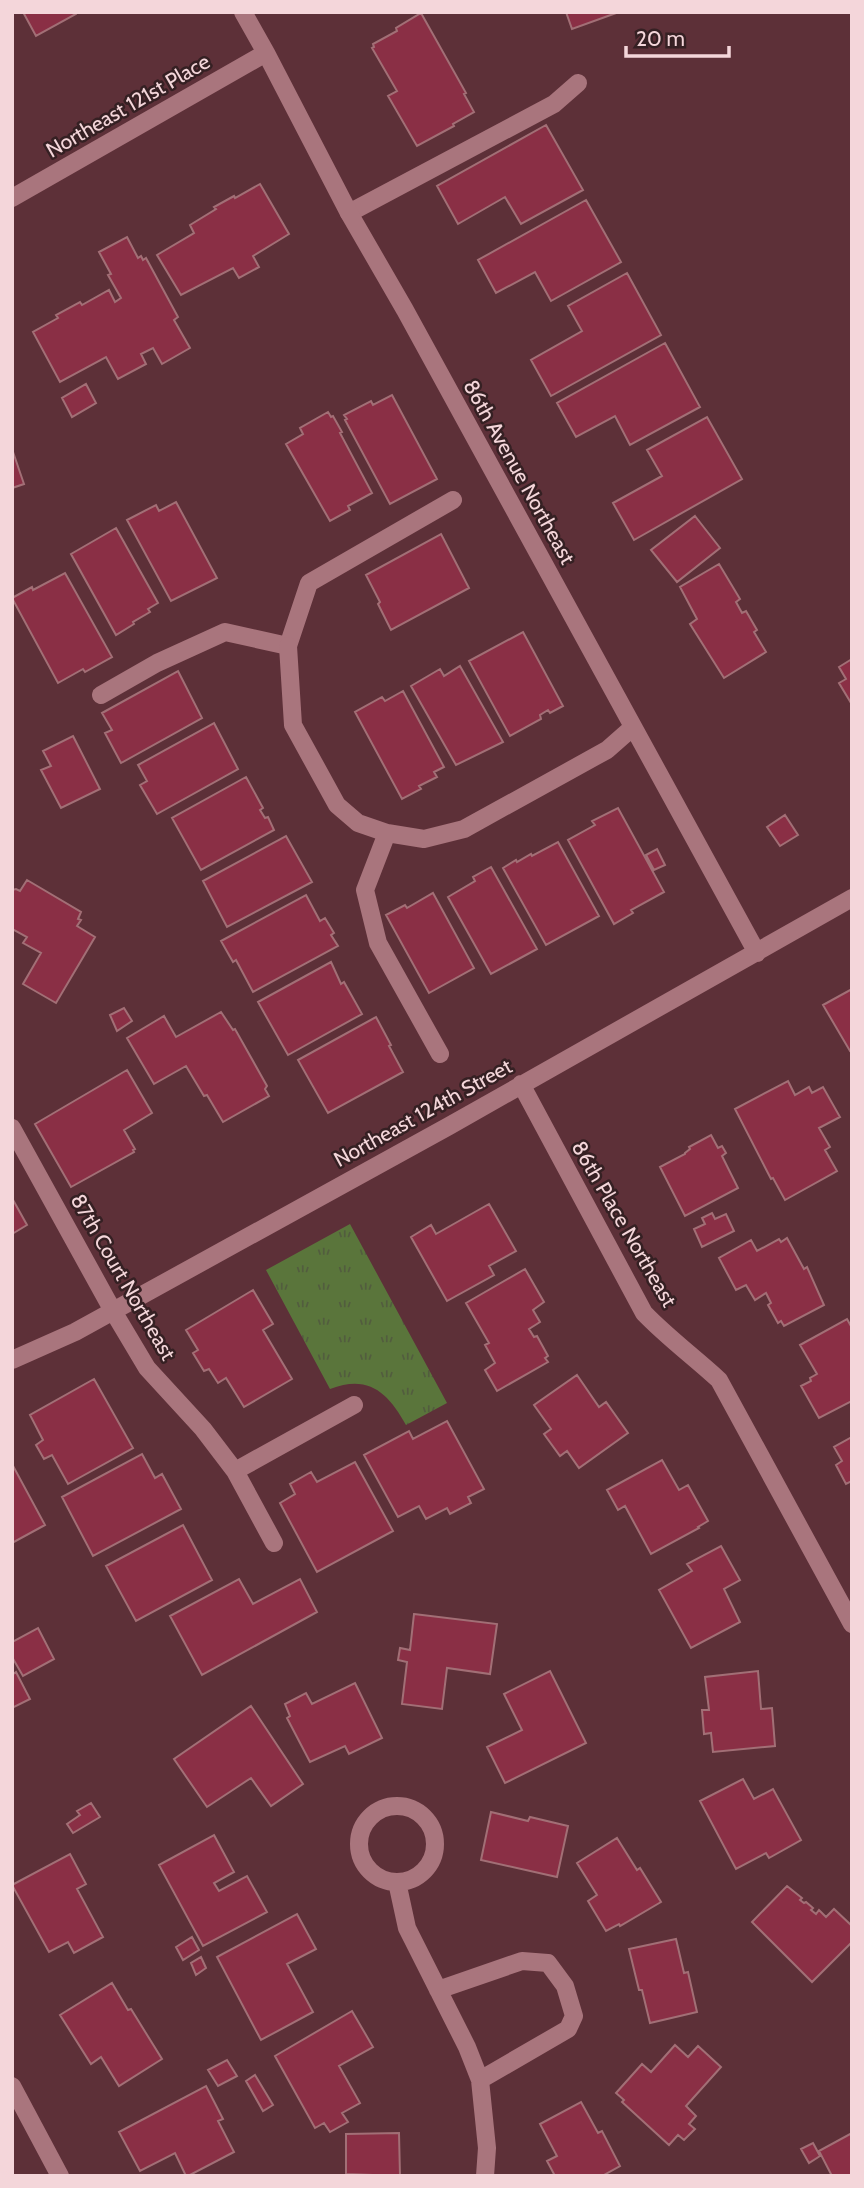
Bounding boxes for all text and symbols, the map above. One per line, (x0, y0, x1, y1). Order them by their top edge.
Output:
scale bar (626, 14, 729, 58)
text: 20 m (636, 26, 685, 51)
street label: Northeast 121st Place (42, 48, 214, 163)
street label: 86th Avenue Northeast (458, 375, 581, 568)
street label: Northeast 124th Street (329, 1053, 516, 1172)
street label: 86th Place Northeast (567, 1136, 682, 1311)
street label: 87th Court Northeast (66, 1189, 181, 1364)

